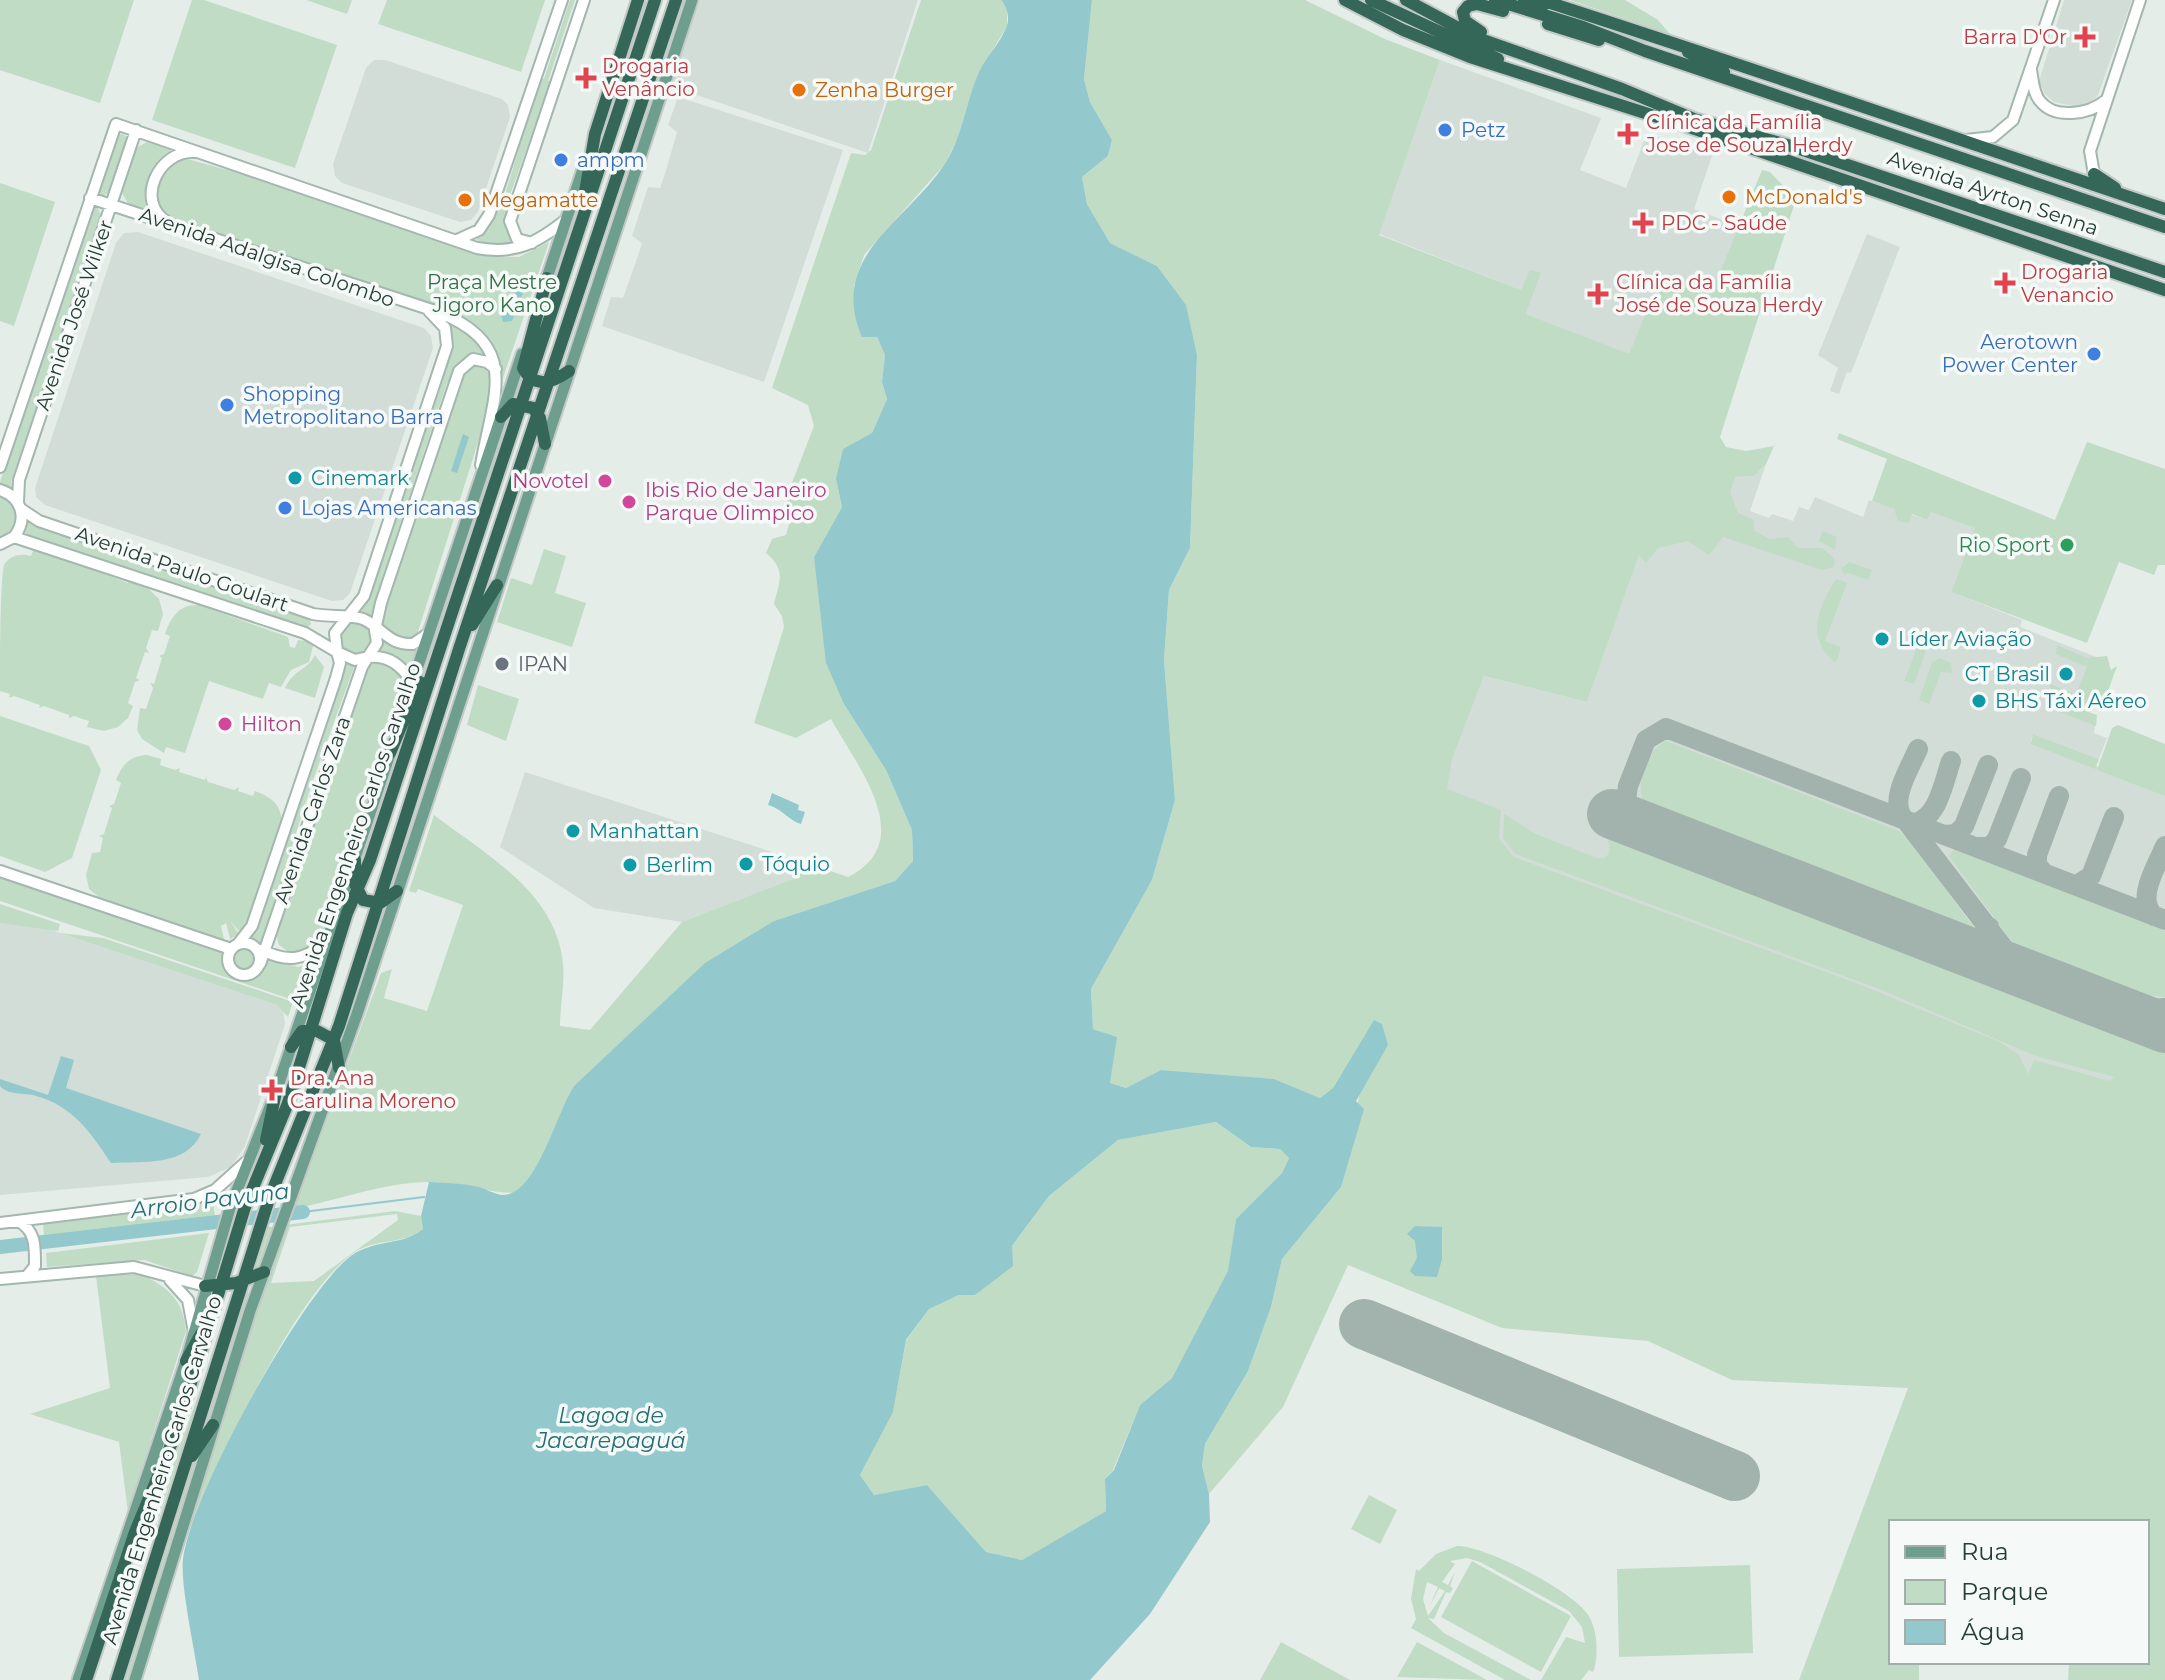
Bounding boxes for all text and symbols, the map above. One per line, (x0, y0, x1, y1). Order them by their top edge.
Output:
place label: Barra D'Or (1963, 25, 2067, 49)
marker: Barra D'Or (2074, 26, 2096, 48)
place label: Drogaria Venâncio (602, 54, 695, 101)
marker: Drogaria Venâncio (577, 69, 595, 87)
place label: Zenha Burger (815, 78, 954, 102)
marker: Zenha Burger (790, 81, 808, 99)
place label: Clínica da Família Jose de Souza Herdy (1645, 110, 1853, 157)
place label: Petz (1461, 118, 1506, 142)
marker: Petz (1436, 121, 1454, 139)
marker: Clínica da Família Jose de Souza Herdy (1617, 123, 1639, 145)
street label: Avenida Ayrton Senna (1884, 146, 2102, 240)
place label: ampm (577, 148, 645, 172)
marker: ampm (552, 151, 570, 169)
place label: McDonald's (1745, 185, 1863, 209)
place label: Megamatte (481, 188, 598, 212)
marker: McDonald's (1720, 188, 1738, 206)
marker: Megamatte (456, 191, 474, 209)
street label: Avenida Adalgisa Colombo (136, 202, 398, 312)
place label: PDC - Saúde (1661, 211, 1787, 235)
marker: PDC - Saúde (1632, 212, 1654, 234)
street label: Avenida José Wilker (30, 217, 118, 413)
place label: Drogaria Venancio (2021, 260, 2114, 307)
park label: Praça Mestre Jigoro Kano (427, 270, 557, 317)
place label: Clínica da Família José de Souza Herdy (1615, 270, 1823, 317)
marker: Drogaria Venancio (1996, 274, 2014, 292)
marker: Clínica da Família José de Souza Herdy (1587, 283, 1609, 305)
place label: Aerotown Power Center (1942, 330, 2078, 377)
marker: Aerotown Power Center (2085, 345, 2103, 363)
place label: Shopping Metropolitano Barra (243, 382, 444, 429)
marker: Shopping Metropolitano Barra (218, 396, 236, 414)
place label: Cinemark (311, 466, 409, 490)
marker: Cinemark (286, 469, 304, 487)
place label: Novotel (512, 469, 589, 493)
marker: Novotel (596, 472, 614, 490)
place label: Ibis Rio de Janeiro Parque Olimpico (645, 478, 827, 525)
marker: Ibis Rio de Janeiro Parque Olimpico (620, 493, 638, 511)
place label: Lojas Americanas (301, 496, 477, 520)
marker: Lojas Americanas (276, 499, 294, 517)
street label: Avenida Paulo Goulart (72, 521, 292, 617)
place label: Rio Sport (1959, 533, 2051, 557)
marker: Rio Sport (2058, 536, 2076, 554)
place label: Líder Aviação (1898, 627, 2032, 651)
marker: Líder Aviação (1873, 630, 1891, 648)
place label: IPAN (518, 652, 568, 676)
marker: IPAN (493, 655, 511, 673)
street label: Avenida Engenheiro Carlos Carvalho (285, 659, 425, 1011)
place label: CT Brasil (1965, 662, 2050, 686)
marker: CT Brasil (2057, 665, 2075, 683)
place label: BHS Táxi Aéreo (1995, 689, 2147, 713)
marker: BHS Táxi Aéreo (1970, 692, 1988, 710)
place label: Hilton (241, 712, 302, 736)
street label: Avenida Carlos Zara (269, 713, 355, 907)
marker: Hilton (216, 715, 234, 733)
place label: Manhattan (589, 819, 700, 843)
marker: Manhattan (564, 822, 582, 840)
place label: Tóquio (762, 852, 830, 876)
place label: Berlim (646, 853, 713, 877)
marker: Tóquio (737, 855, 755, 873)
marker: Berlim (621, 856, 639, 874)
place label: Dra. Ana Carulina Moreno (290, 1066, 456, 1113)
marker: Dra. Ana Carulina Moreno (261, 1079, 283, 1101)
water label: Arroio Pavuna (127, 1177, 291, 1224)
street label: Avenida Engenheiro Carlos Carvalho (97, 1293, 227, 1647)
water label: Lagoa de Jacarepaguá (535, 1402, 686, 1454)
legend (1889, 1520, 2149, 1664)
text: Rua (1961, 1537, 2009, 1566)
text: Parque (1961, 1577, 2048, 1606)
text: Água (1961, 1617, 2025, 1646)

